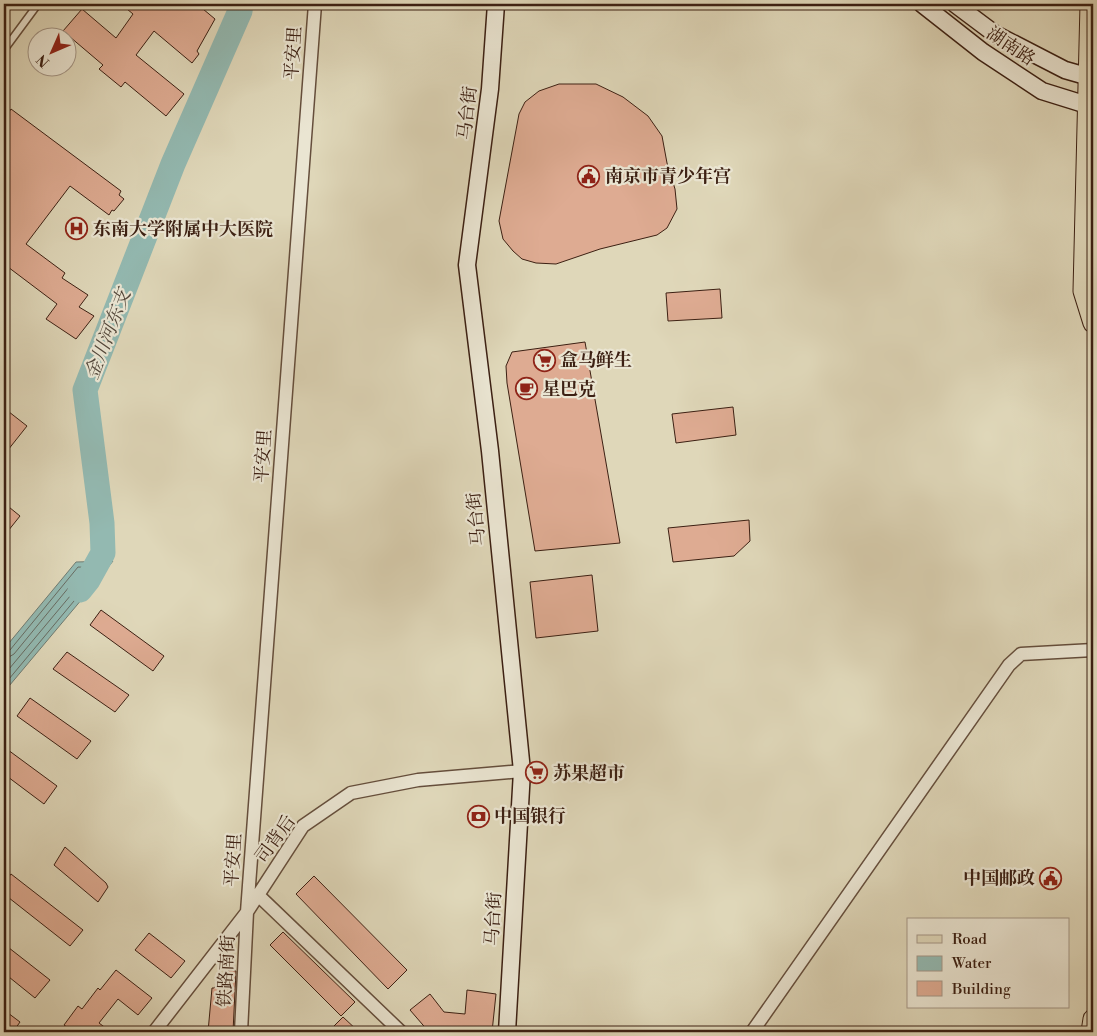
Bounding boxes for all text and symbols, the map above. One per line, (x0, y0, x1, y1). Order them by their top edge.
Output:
street label: 湖南路 (982, 22, 1040, 71)
street label: 平安里 (280, 25, 307, 81)
north arrow (28, 28, 78, 78)
text: N (33, 50, 54, 71)
street label: 马台街 (453, 85, 482, 141)
public building icon: 南京市青少年宫 (577, 164, 601, 188)
place label: 南京市青少年宫 (605, 165, 731, 188)
hospital icon: 东南大学附属中大医院 (65, 217, 89, 241)
place label: 东南大学附属中大医院 (93, 218, 273, 241)
water label: 金川河东支 (80, 283, 137, 383)
supermarket icon: 盒马鲜生 (532, 348, 556, 372)
place label: 盒马鲜生 (560, 349, 632, 372)
cafe icon: 星巴克 (514, 377, 538, 401)
place label: 星巴克 (542, 378, 596, 401)
street label: 平安里 (250, 428, 277, 484)
street label: 马台街 (462, 491, 491, 547)
supermarket icon: 苏果超市 (525, 761, 549, 785)
place label: 苏果超市 (553, 762, 625, 785)
bank icon: 中国银行 (466, 804, 490, 828)
place label: 中国银行 (494, 805, 566, 828)
street label: 司背后 (250, 811, 301, 868)
street label: 平安里 (220, 832, 247, 888)
public building icon: 中国邮政 (1039, 866, 1063, 890)
place label: 中国邮政 (963, 867, 1035, 890)
street label: 马台街 (481, 891, 506, 947)
legend (907, 918, 1070, 1008)
text: Road (952, 930, 987, 949)
street label: 铁路南街 (213, 934, 240, 1008)
text: Water (951, 954, 992, 973)
text: Building (951, 980, 1011, 999)

